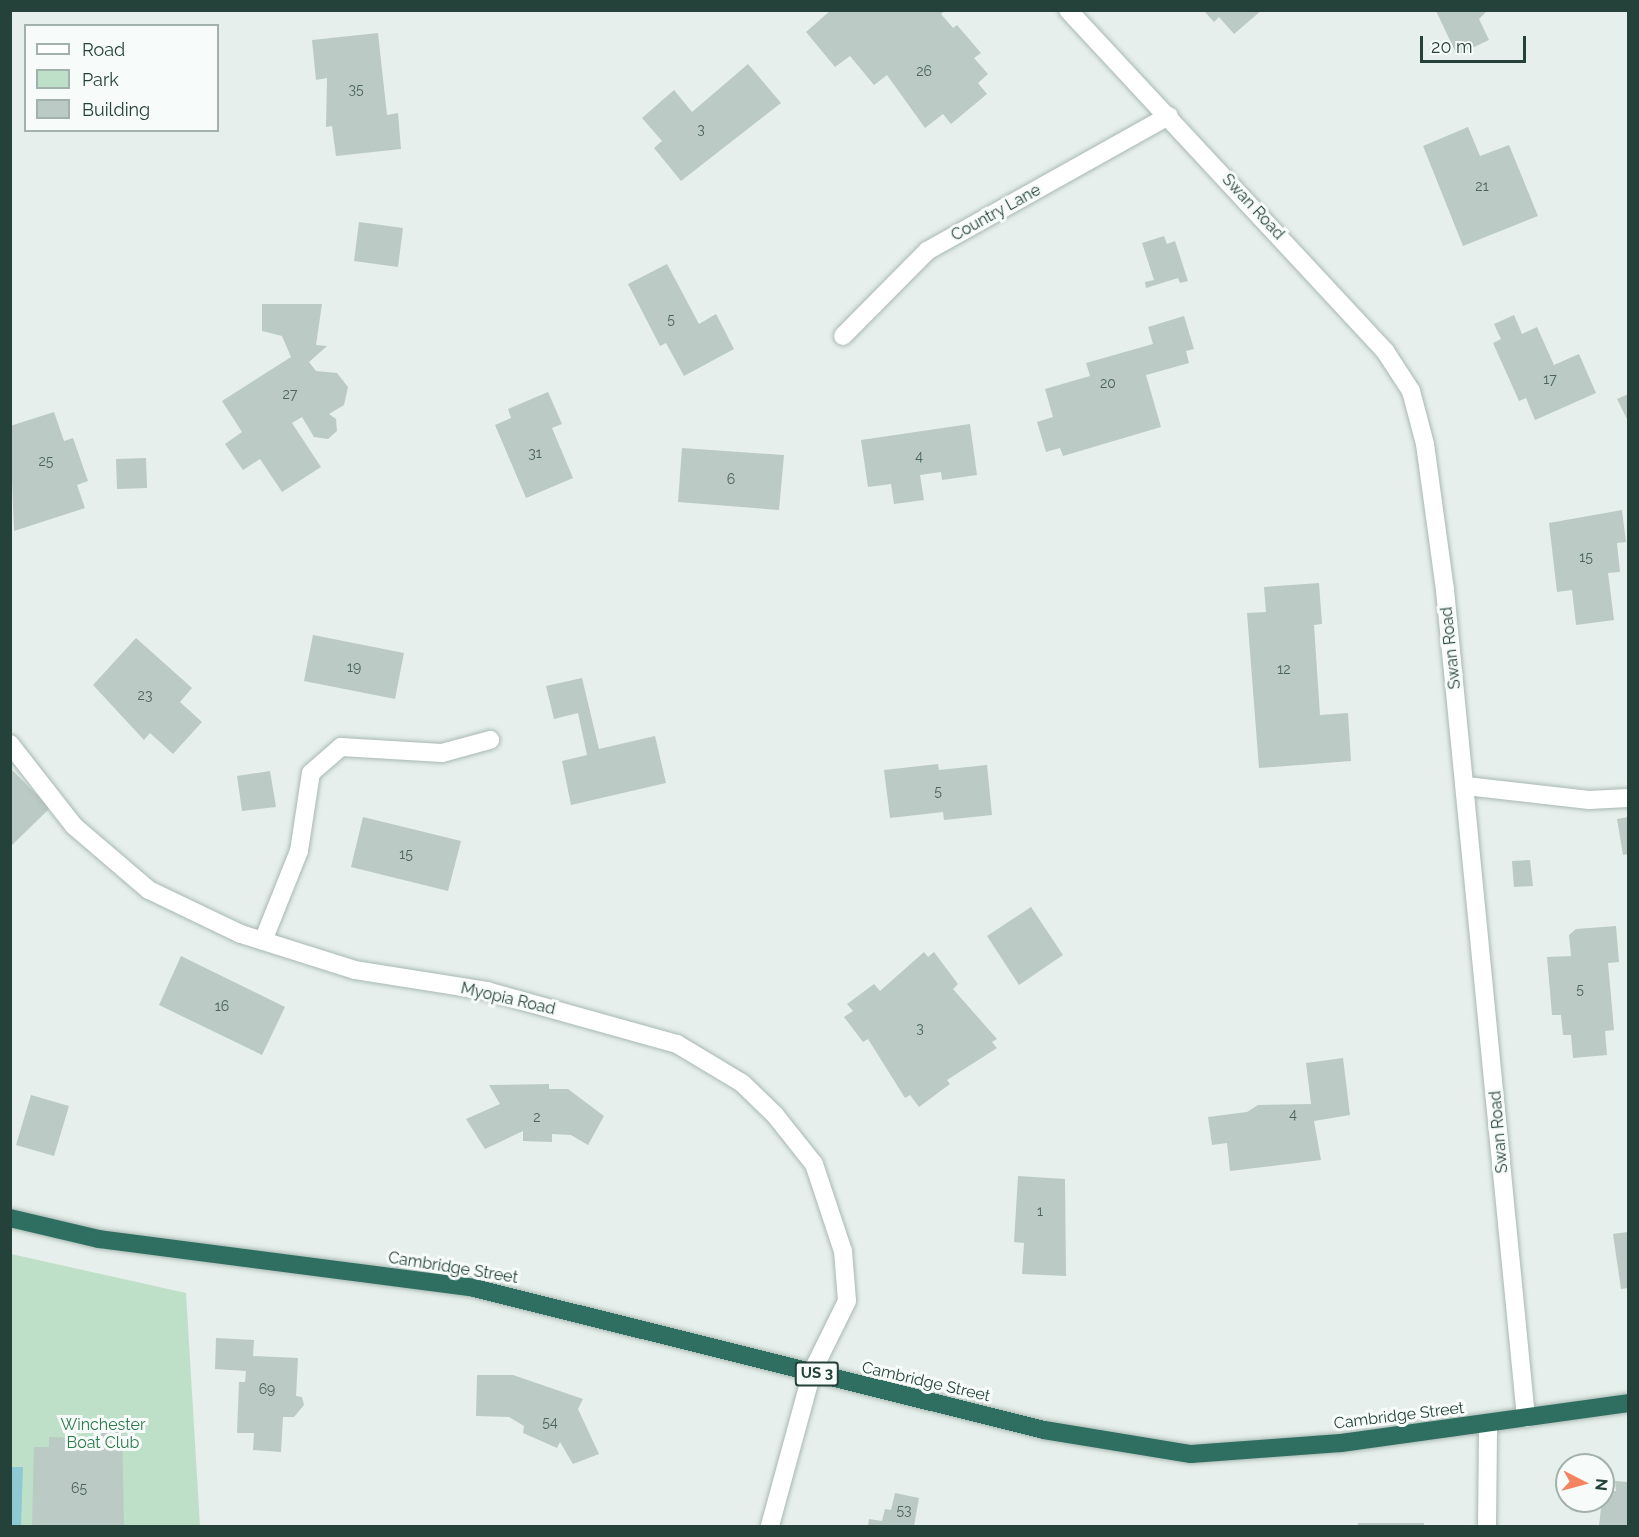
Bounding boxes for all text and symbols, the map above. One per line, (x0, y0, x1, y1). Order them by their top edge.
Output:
legend (24, 24, 219, 132)
scale bar (1423, 24, 1530, 62)
text: 20 m (1431, 36, 1473, 57)
text: Road (82, 39, 125, 60)
house number: 26 (916, 63, 932, 79)
text: Park (82, 69, 119, 90)
house number: 35 (348, 81, 364, 97)
text: Building (82, 99, 150, 120)
house number: 3 (697, 121, 705, 137)
street label: Swan Road (1218, 170, 1288, 244)
house number: 21 (1475, 178, 1489, 194)
street label: Country Lane (948, 180, 1044, 246)
house number: 5 (667, 311, 675, 327)
house number: 17 (1543, 371, 1557, 387)
house number: 20 (1100, 375, 1116, 391)
house number: 27 (283, 386, 297, 402)
house number: 31 (528, 445, 542, 461)
house number: 4 (915, 448, 923, 464)
house number: 25 (39, 453, 53, 469)
house number: 6 (727, 471, 735, 487)
house number: 15 (1579, 549, 1593, 565)
street label: Swan Road (1437, 606, 1465, 690)
house number: 19 (347, 659, 361, 675)
house number: 12 (1277, 661, 1291, 677)
house number: 23 (138, 687, 152, 703)
house number: 5 (934, 783, 942, 799)
house number: 15 (399, 846, 413, 862)
street label: Myopia Road (459, 979, 557, 1019)
house number: 5 (1576, 981, 1584, 997)
house number: 16 (215, 998, 229, 1014)
house number: 3 (916, 1020, 924, 1036)
street label: Swan Road (1486, 1090, 1512, 1174)
house number: 4 (1289, 1106, 1297, 1122)
house number: 2 (533, 1109, 541, 1125)
house number: 1 (1037, 1203, 1043, 1219)
street label: Cambridge Street (387, 1248, 519, 1288)
street label: Cambridge Street (860, 1358, 992, 1406)
road number: US 3 (794, 1362, 840, 1386)
house number: 69 (259, 1381, 275, 1397)
street label: Cambridge Street (1333, 1398, 1465, 1434)
house number: 54 (542, 1414, 558, 1430)
park label: Winchester Boat Club (60, 1415, 146, 1453)
north arrow (1555, 1453, 1615, 1513)
text: N (1591, 1478, 1611, 1492)
house number: 65 (71, 1480, 87, 1496)
house number: 53 (896, 1502, 912, 1518)

